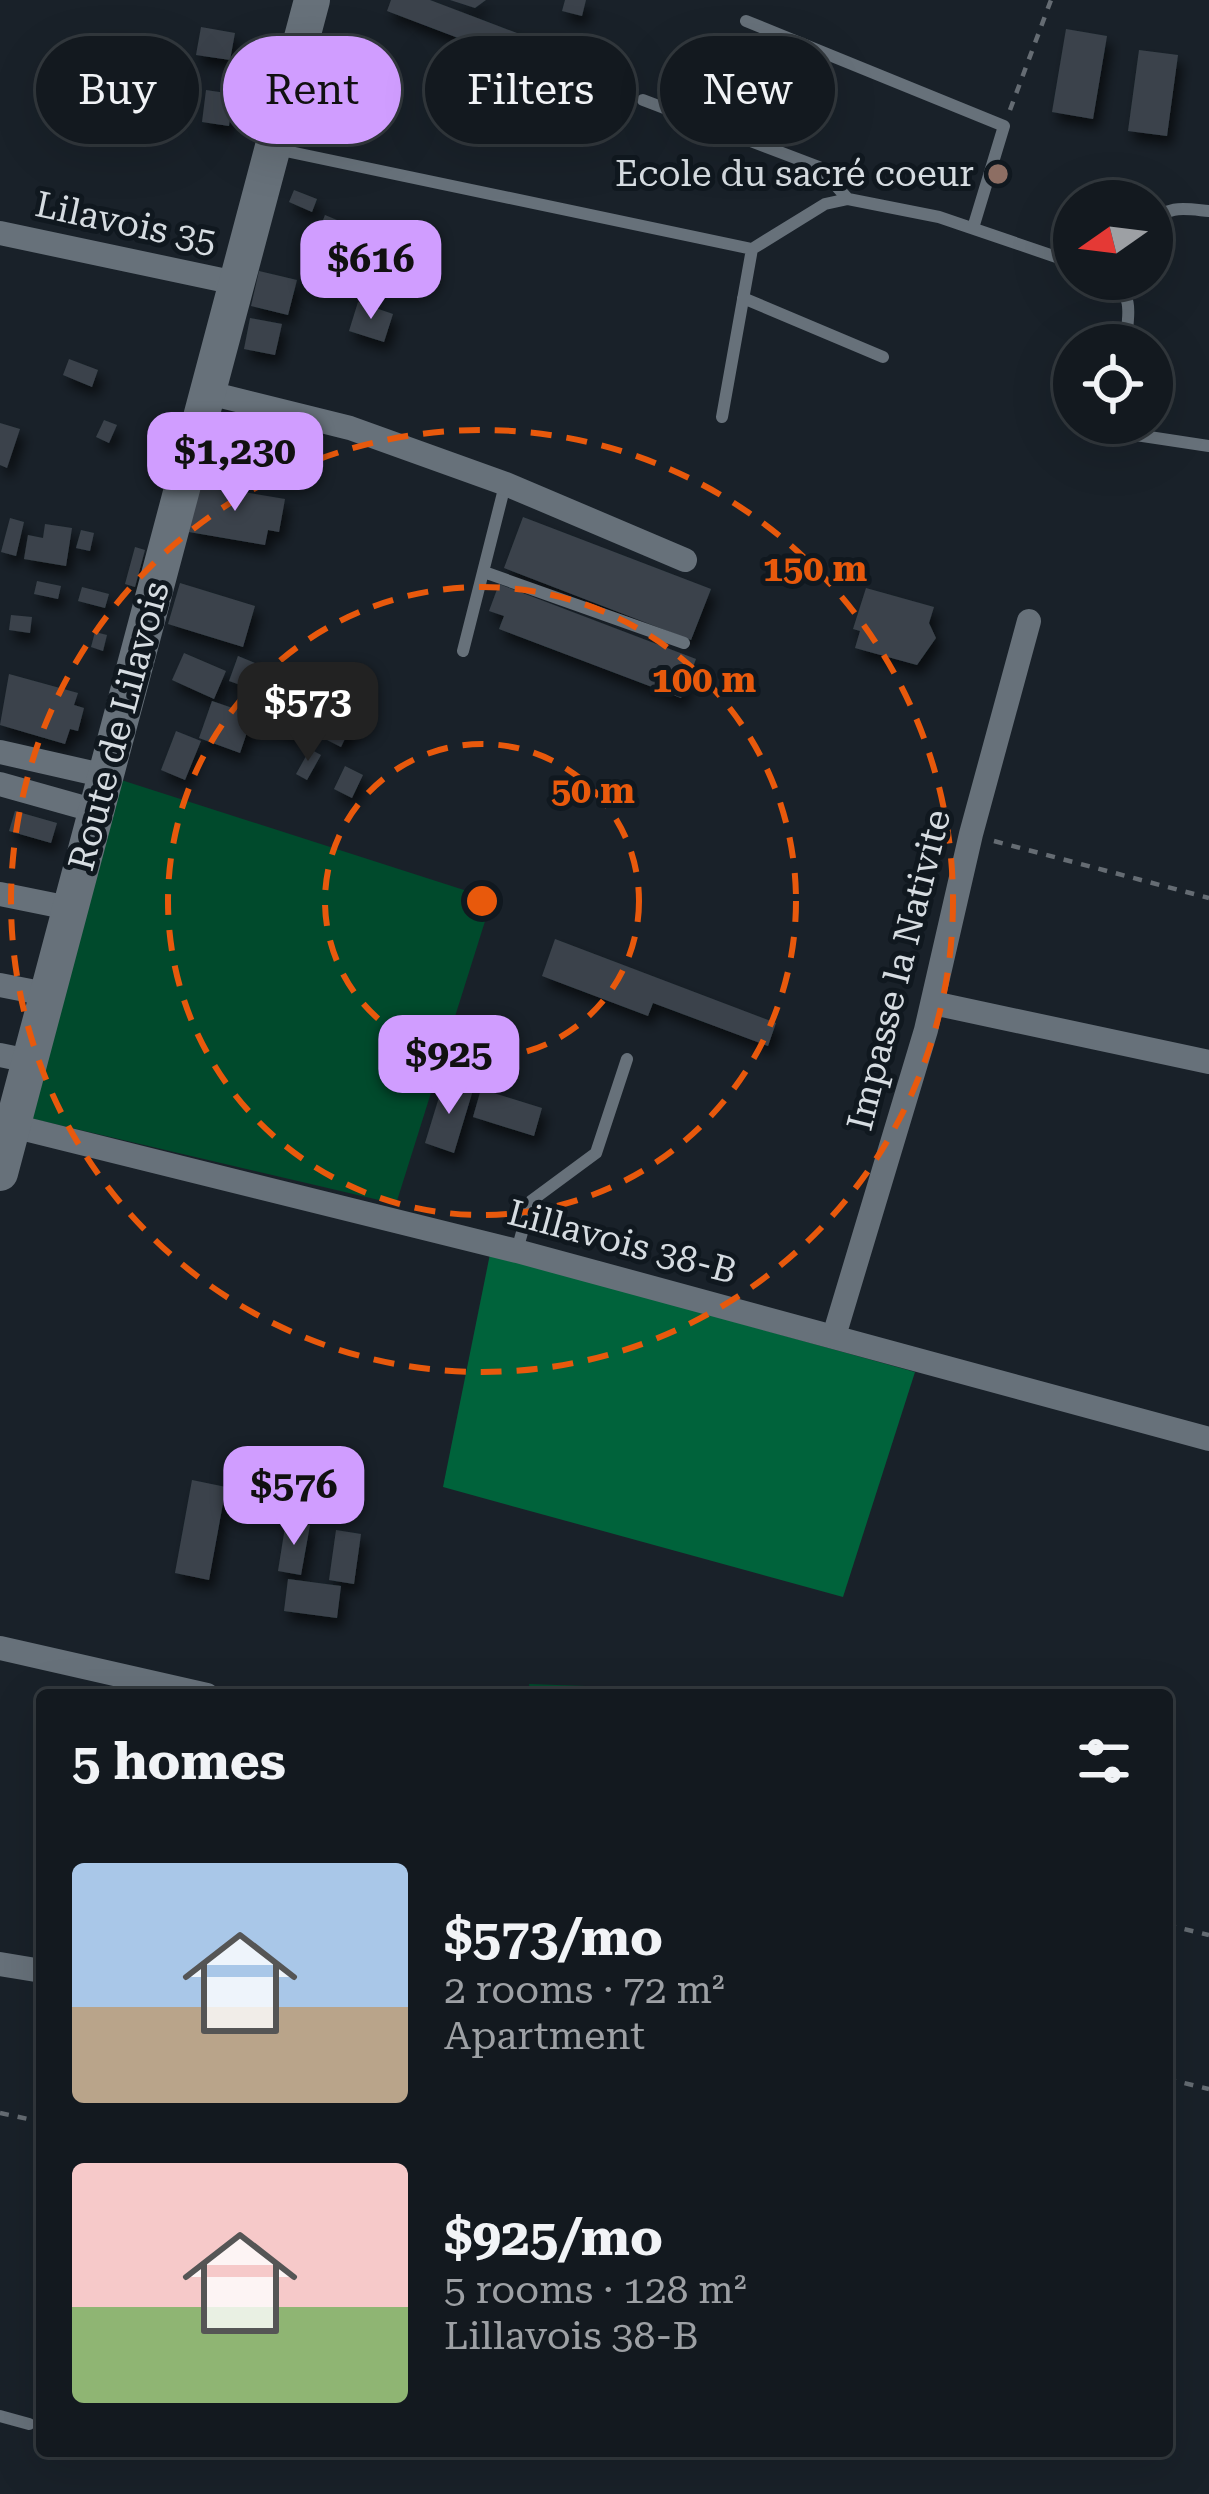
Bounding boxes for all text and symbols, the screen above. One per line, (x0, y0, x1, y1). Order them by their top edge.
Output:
chip: Buy (36, 36, 199, 144)
chip: Rent (223, 36, 401, 144)
chip: Filters (425, 36, 636, 144)
chip: New (660, 36, 835, 144)
place label: Ecole du sacré coeur (615, 153, 974, 195)
marker: Ecole du sacré coeur (985, 161, 1011, 187)
north arrow (1053, 180, 1173, 300)
map controls (1053, 180, 1173, 444)
street label: Lilavois 35 (32, 183, 220, 263)
pin: $616 (300, 220, 442, 322)
text: $616 (327, 236, 415, 282)
button: locate (1053, 324, 1173, 444)
pin: $1,230 (137, 412, 333, 514)
text: $1,230 (174, 428, 296, 474)
text: 150 m (763, 548, 867, 590)
street label: Route de Lilavois (60, 577, 178, 875)
text: 100 m (652, 659, 756, 701)
pin: $573 (237, 662, 379, 764)
text: $573 (264, 678, 352, 724)
text: 50 m (551, 770, 635, 812)
street label: Impasse la Nativite (839, 805, 959, 1135)
centre of rings (461, 880, 503, 922)
pin: $925 (378, 1015, 520, 1117)
text: $925 (405, 1031, 493, 1077)
street label: Lillavois 38-B (503, 1191, 741, 1293)
pin: $576 (223, 1446, 365, 1548)
text: $576 (250, 1462, 338, 1508)
icon: filters (1071, 1728, 1137, 1794)
text: 5 homes (72, 1732, 286, 1791)
text: $573/mo (444, 1908, 663, 1967)
icon: home (168, 1911, 312, 2055)
text: 2 rooms · 72 m² (444, 1967, 725, 2013)
text: Apartment (444, 2013, 645, 2059)
text: $925/mo (444, 2208, 663, 2267)
icon: home (168, 2211, 312, 2355)
text: 5 rooms · 128 m² (444, 2267, 747, 2313)
text: Lillavois 38-B (444, 2313, 699, 2359)

